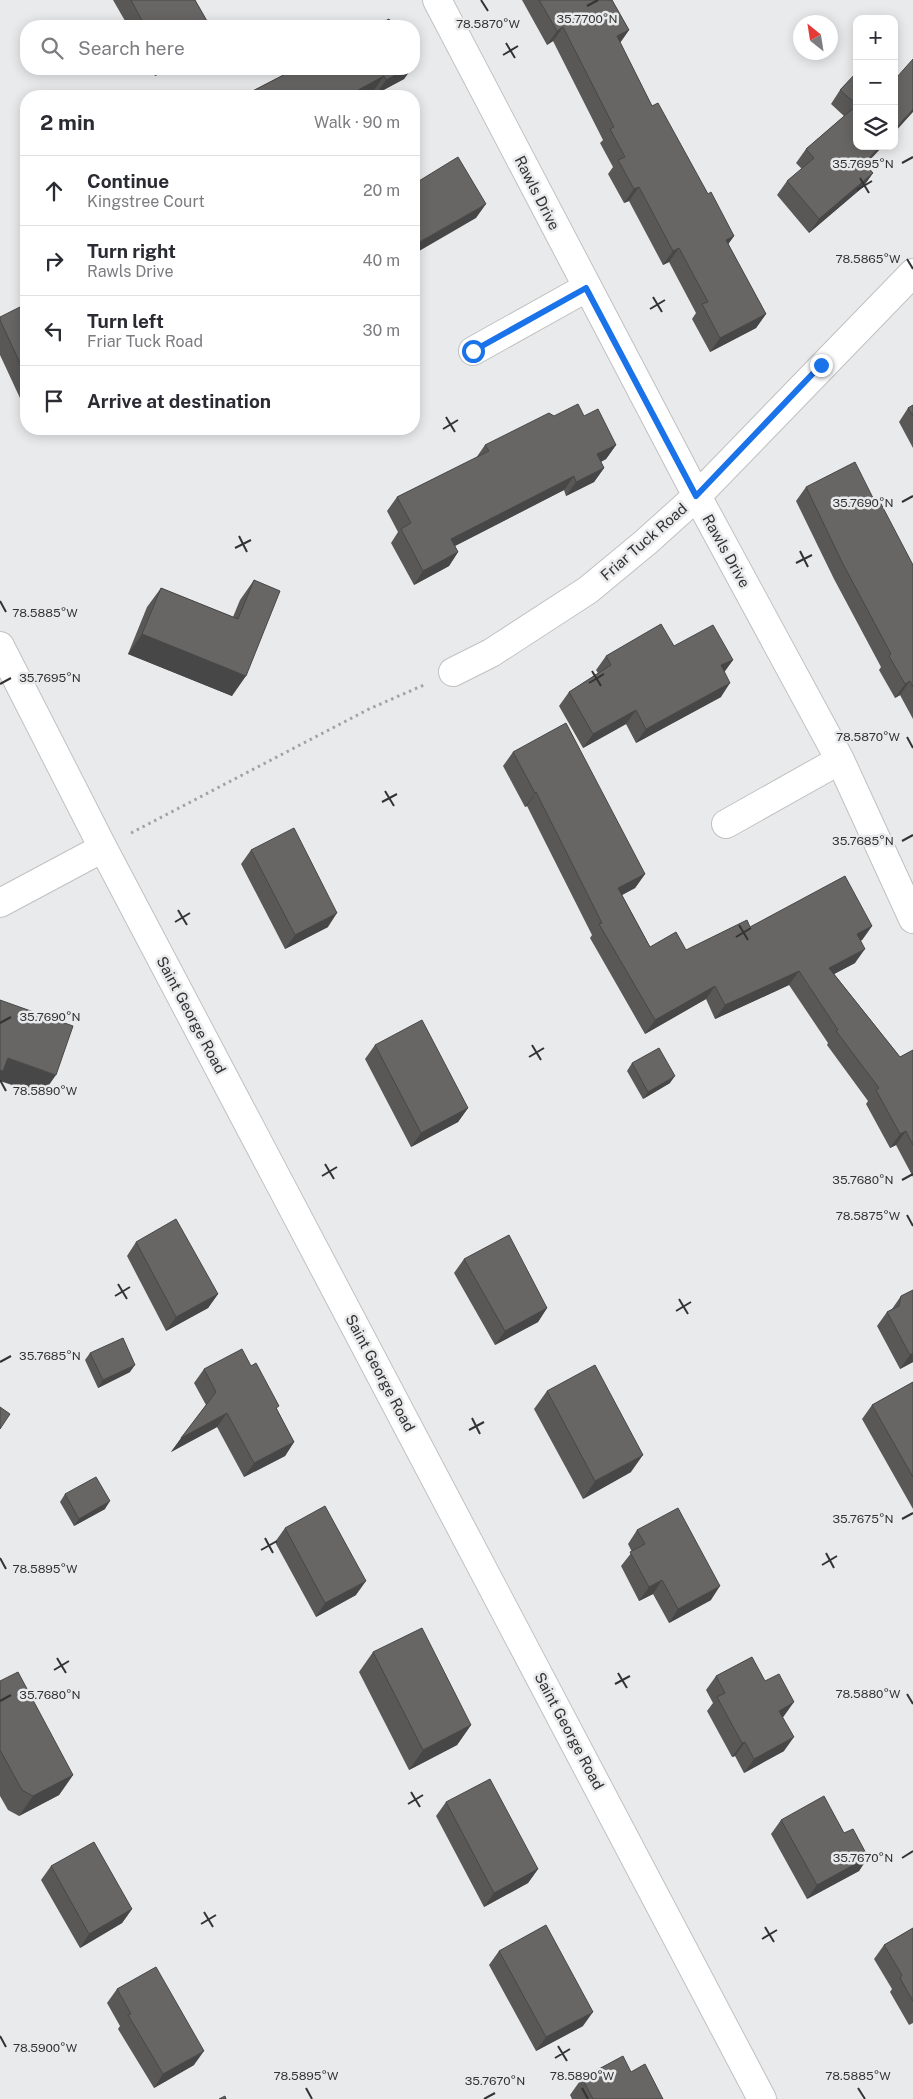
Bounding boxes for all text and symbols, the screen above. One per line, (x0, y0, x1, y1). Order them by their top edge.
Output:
text: 35.7700°N (557, 12, 617, 26)
north arrow (793, 15, 838, 60)
map controls (853, 15, 898, 150)
button: + (853, 15, 898, 60)
text: 78.5870°W (456, 17, 521, 31)
search box (20, 20, 420, 75)
icon: search (38, 34, 66, 62)
text: Search here (78, 37, 185, 59)
button: − (853, 60, 898, 105)
button: layers (853, 105, 898, 150)
text: 2 min (40, 110, 95, 135)
text: Walk · 90 m (314, 113, 400, 132)
street label: Rawls Drive (511, 153, 563, 233)
text: 35.7695°N (832, 157, 894, 171)
text: Continue (87, 170, 169, 192)
icon: ahead (40, 177, 68, 205)
text: 20 m (363, 181, 400, 200)
text: Kingstree Court (87, 192, 205, 211)
text: Turn right (87, 240, 176, 262)
icon: right (40, 247, 68, 275)
text: 40 m (362, 251, 400, 270)
text: 78.5865°W (836, 252, 901, 266)
text: Rawls Drive (87, 262, 174, 281)
text: Turn left (87, 310, 164, 332)
icon: left (40, 317, 68, 345)
text: 30 m (363, 321, 400, 340)
text: Friar Tuck Road (87, 332, 203, 351)
route start (462, 340, 485, 363)
route end (810, 354, 833, 377)
icon: arrive (40, 387, 68, 415)
text: Arrive at destination (87, 390, 271, 412)
text: 35.7690°N (832, 496, 894, 510)
street label: Friar Tuck Road (597, 500, 690, 584)
street label: Rawls Drive (699, 511, 754, 590)
text: 78.5885°W (12, 606, 78, 620)
text: 35.7695°N (19, 671, 81, 685)
text: 78.5870°W (836, 730, 901, 744)
text: 35.7685°N (832, 834, 894, 848)
street label: Saint George Road (153, 953, 230, 1076)
text: 35.7690°N (19, 1010, 81, 1024)
text: 78.5890°W (13, 1084, 78, 1098)
text: 35.7680°N (832, 1173, 894, 1187)
text: 78.5875°W (836, 1209, 901, 1223)
street label: Saint George Road (342, 1311, 419, 1434)
text: 35.7685°N (19, 1349, 81, 1363)
text: 35.7675°N (832, 1512, 894, 1526)
text: 78.5895°W (13, 1562, 78, 1576)
street label: Saint George Road (531, 1669, 608, 1792)
text: 78.5880°W (836, 1687, 901, 1701)
text: 35.7680°N (19, 1688, 81, 1702)
text: 35.7670°N (833, 1851, 893, 1865)
text: 78.5900°W (13, 2041, 78, 2055)
text: 78.5895°W (274, 2069, 339, 2083)
text: 78.5890°W (550, 2069, 615, 2083)
text: 78.5885°W (825, 2069, 891, 2083)
text: 35.7670°N (465, 2074, 525, 2088)

